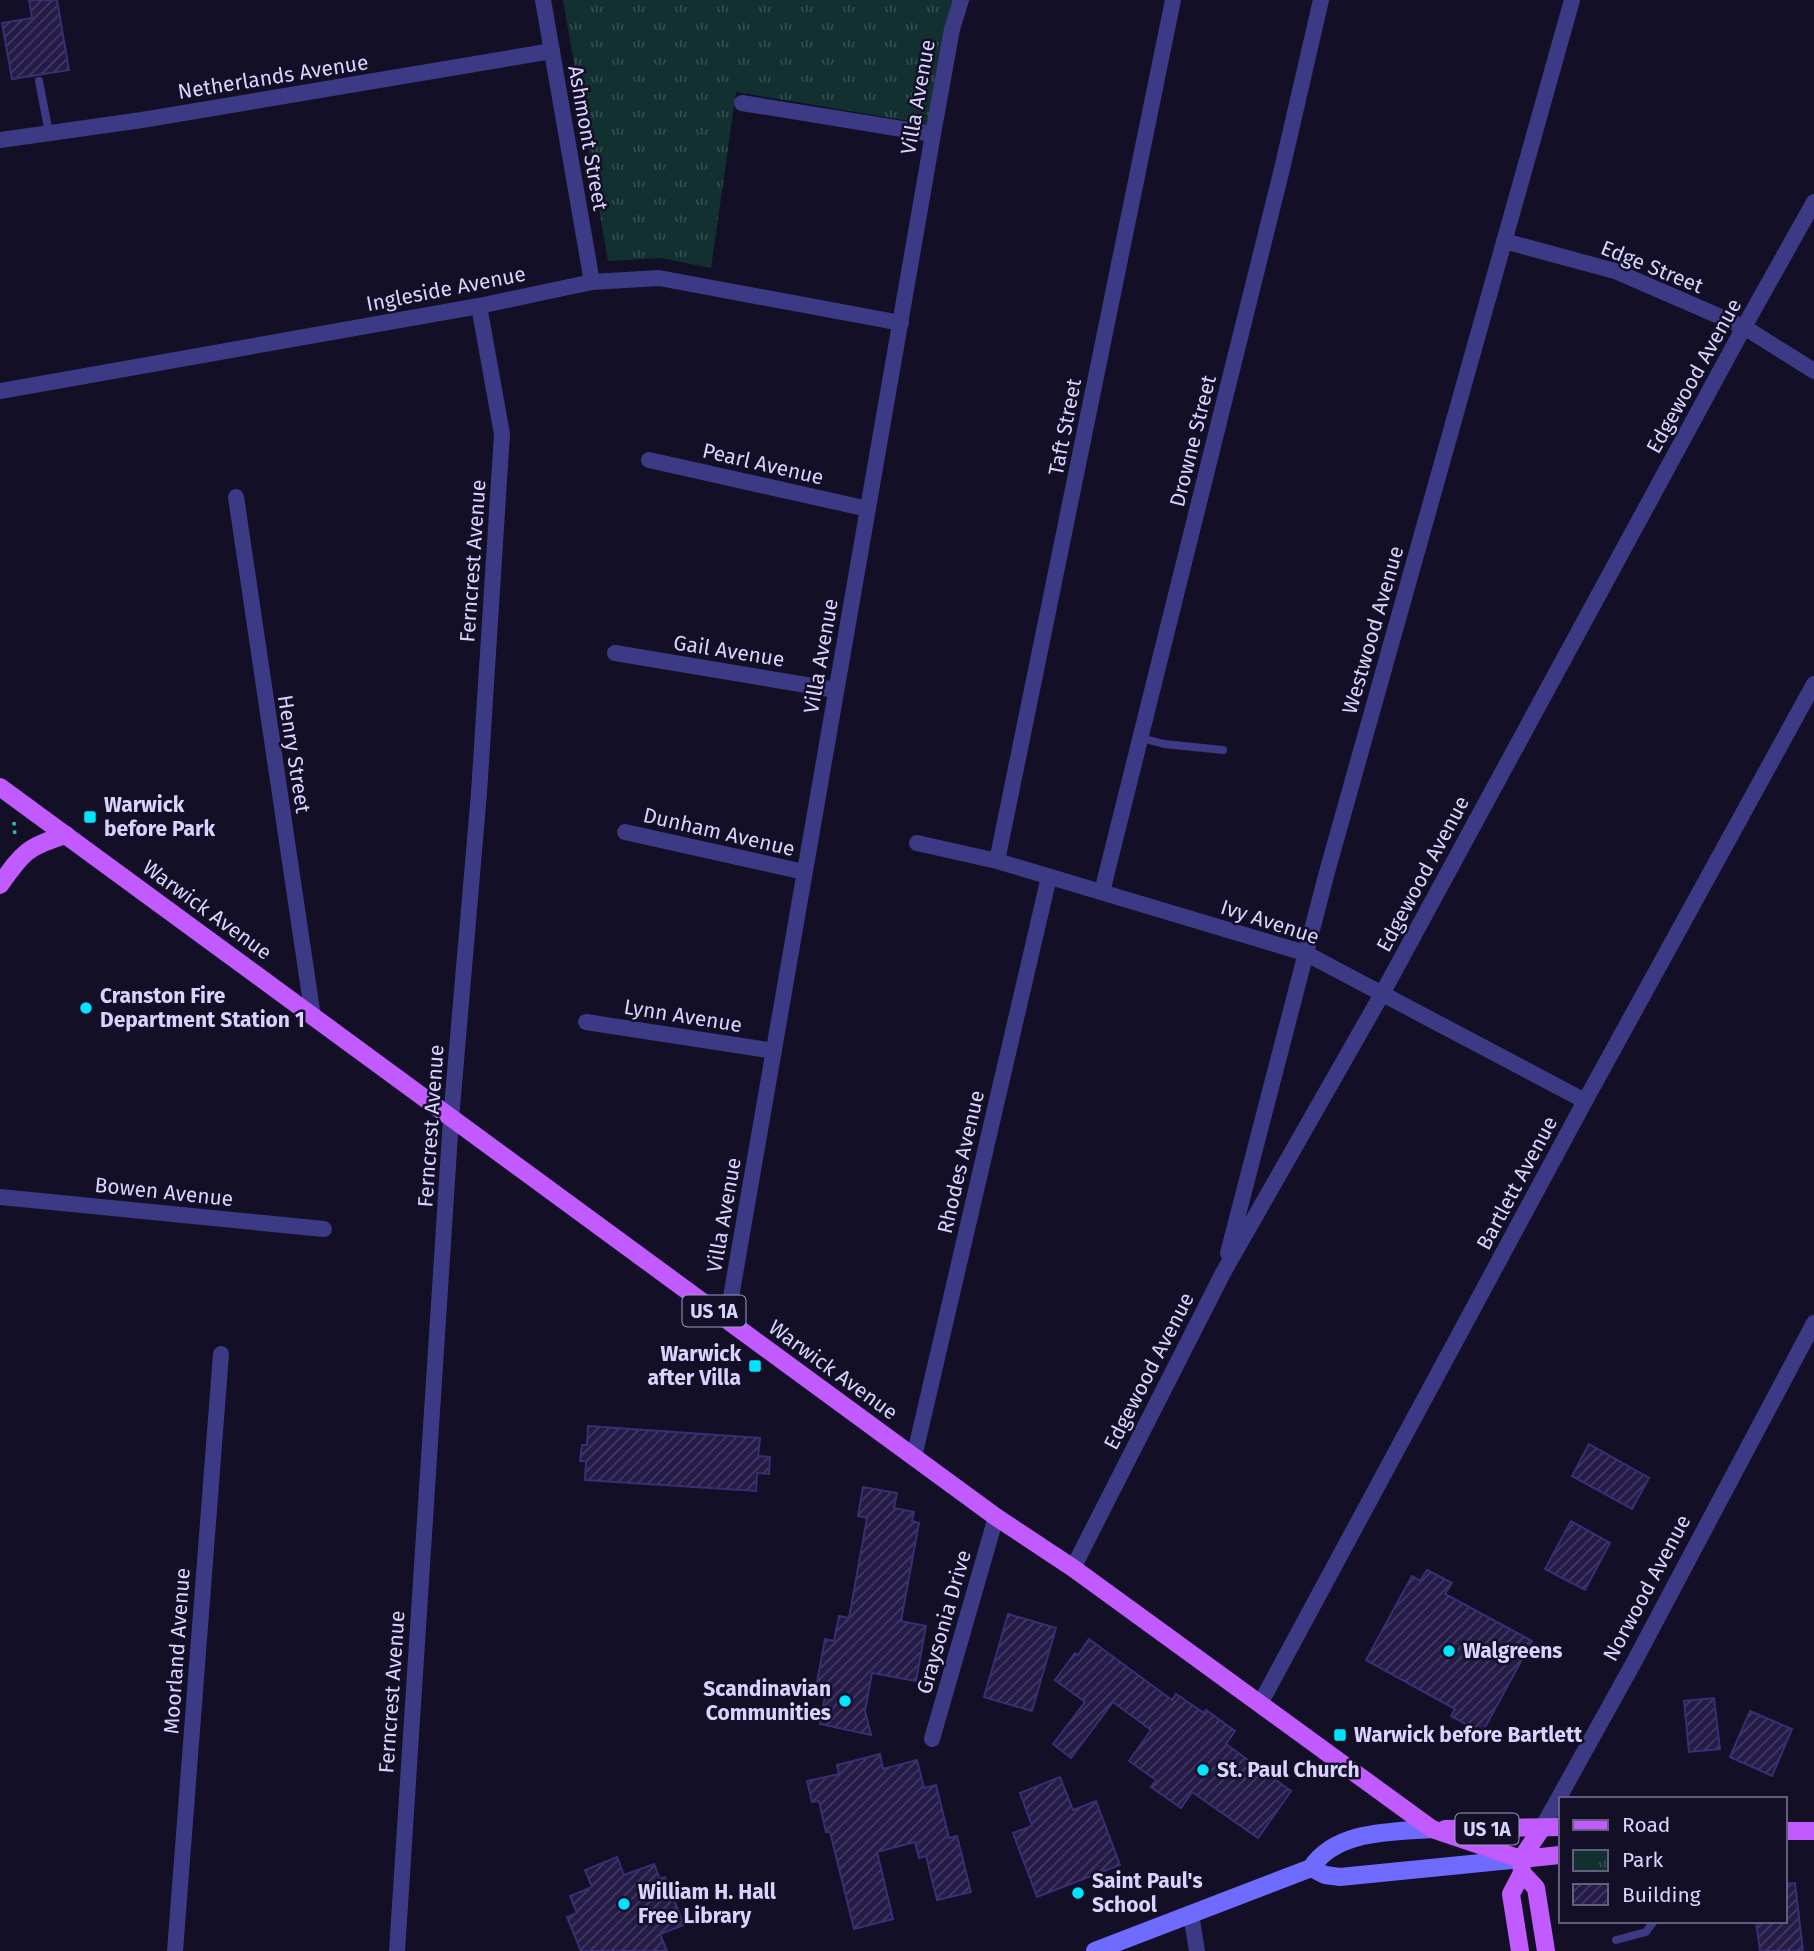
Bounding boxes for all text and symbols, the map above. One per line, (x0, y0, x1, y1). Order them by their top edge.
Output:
street label: Villa Avenue (895, 37, 941, 157)
street label: Netherlands Avenue (176, 49, 370, 105)
street label: Ashmont Street (562, 63, 614, 213)
street label: Edge Street (1597, 235, 1707, 299)
street label: Ingleside Avenue (364, 261, 528, 317)
street label: Edgewood Avenue (1641, 294, 1747, 458)
street label: Drowne Street (1164, 372, 1222, 509)
street label: Taft Street (1043, 376, 1087, 478)
street label: Pearl Avenue (700, 437, 826, 491)
street label: Ferncrest Avenue (454, 479, 492, 643)
street label: Westwood Avenue (1337, 543, 1409, 717)
street label: Villa Avenue (798, 596, 844, 716)
street label: Gail Avenue (672, 629, 786, 673)
street label: Henry Street (272, 693, 316, 815)
place label: Warwick before Park (104, 792, 215, 842)
street label: Edgewood Avenue (1371, 792, 1475, 956)
street label: Dunham Avenue (641, 802, 797, 862)
marker: Warwick before Park (82, 809, 98, 825)
street label: Warwick Avenue (137, 854, 277, 966)
street label: Ivy Avenue (1217, 894, 1323, 950)
place label: Cranston Fire Department Station 1 (100, 983, 305, 1033)
street label: Lynn Avenue (622, 994, 744, 1038)
marker: Cranston Fire Department Station 1 (78, 1000, 94, 1016)
street label: Ferncrest Avenue (412, 1044, 450, 1208)
street label: Rhodes Avenue (932, 1088, 990, 1236)
street label: Bartlett Avenue (1471, 1112, 1563, 1254)
street label: Villa Avenue (701, 1155, 747, 1275)
street label: Bowen Avenue (93, 1172, 235, 1212)
street label: Edgewood Avenue (1098, 1288, 1200, 1454)
road number: US 1A (682, 1296, 746, 1326)
street label: Warwick Avenue (763, 1314, 903, 1426)
place label: Warwick after Villa (648, 1341, 741, 1391)
marker: Warwick after Villa (747, 1358, 763, 1374)
street label: Norwood Avenue (1597, 1510, 1697, 1666)
street label: Graysonia Drive (911, 1547, 977, 1697)
street label: Moorland Avenue (158, 1567, 196, 1735)
street label: Ferncrest Avenue (373, 1610, 411, 1774)
place label: Walgreens (1463, 1638, 1563, 1664)
marker: Walgreens (1441, 1643, 1457, 1659)
place label: Scandinavian Communities (703, 1676, 831, 1726)
marker: Scandinavian Communities (837, 1693, 853, 1709)
place label: Warwick before Bartlett (1354, 1722, 1583, 1748)
marker: Warwick before Bartlett (1332, 1727, 1348, 1743)
place label: St. Paul Church (1217, 1757, 1360, 1783)
marker: St. Paul Church (1195, 1762, 1211, 1778)
legend (1559, 1797, 1786, 1923)
text: Road (1622, 1812, 1670, 1838)
road number: US 1A (1456, 1814, 1518, 1844)
text: Park (1622, 1847, 1664, 1873)
place label: Saint Paul's School (1092, 1868, 1203, 1918)
place label: William H. Hall Free Library (638, 1879, 777, 1929)
text: Building (1622, 1882, 1701, 1908)
marker: Saint Paul's School (1070, 1885, 1086, 1901)
marker: William H. Hall Free Library (616, 1896, 632, 1912)

